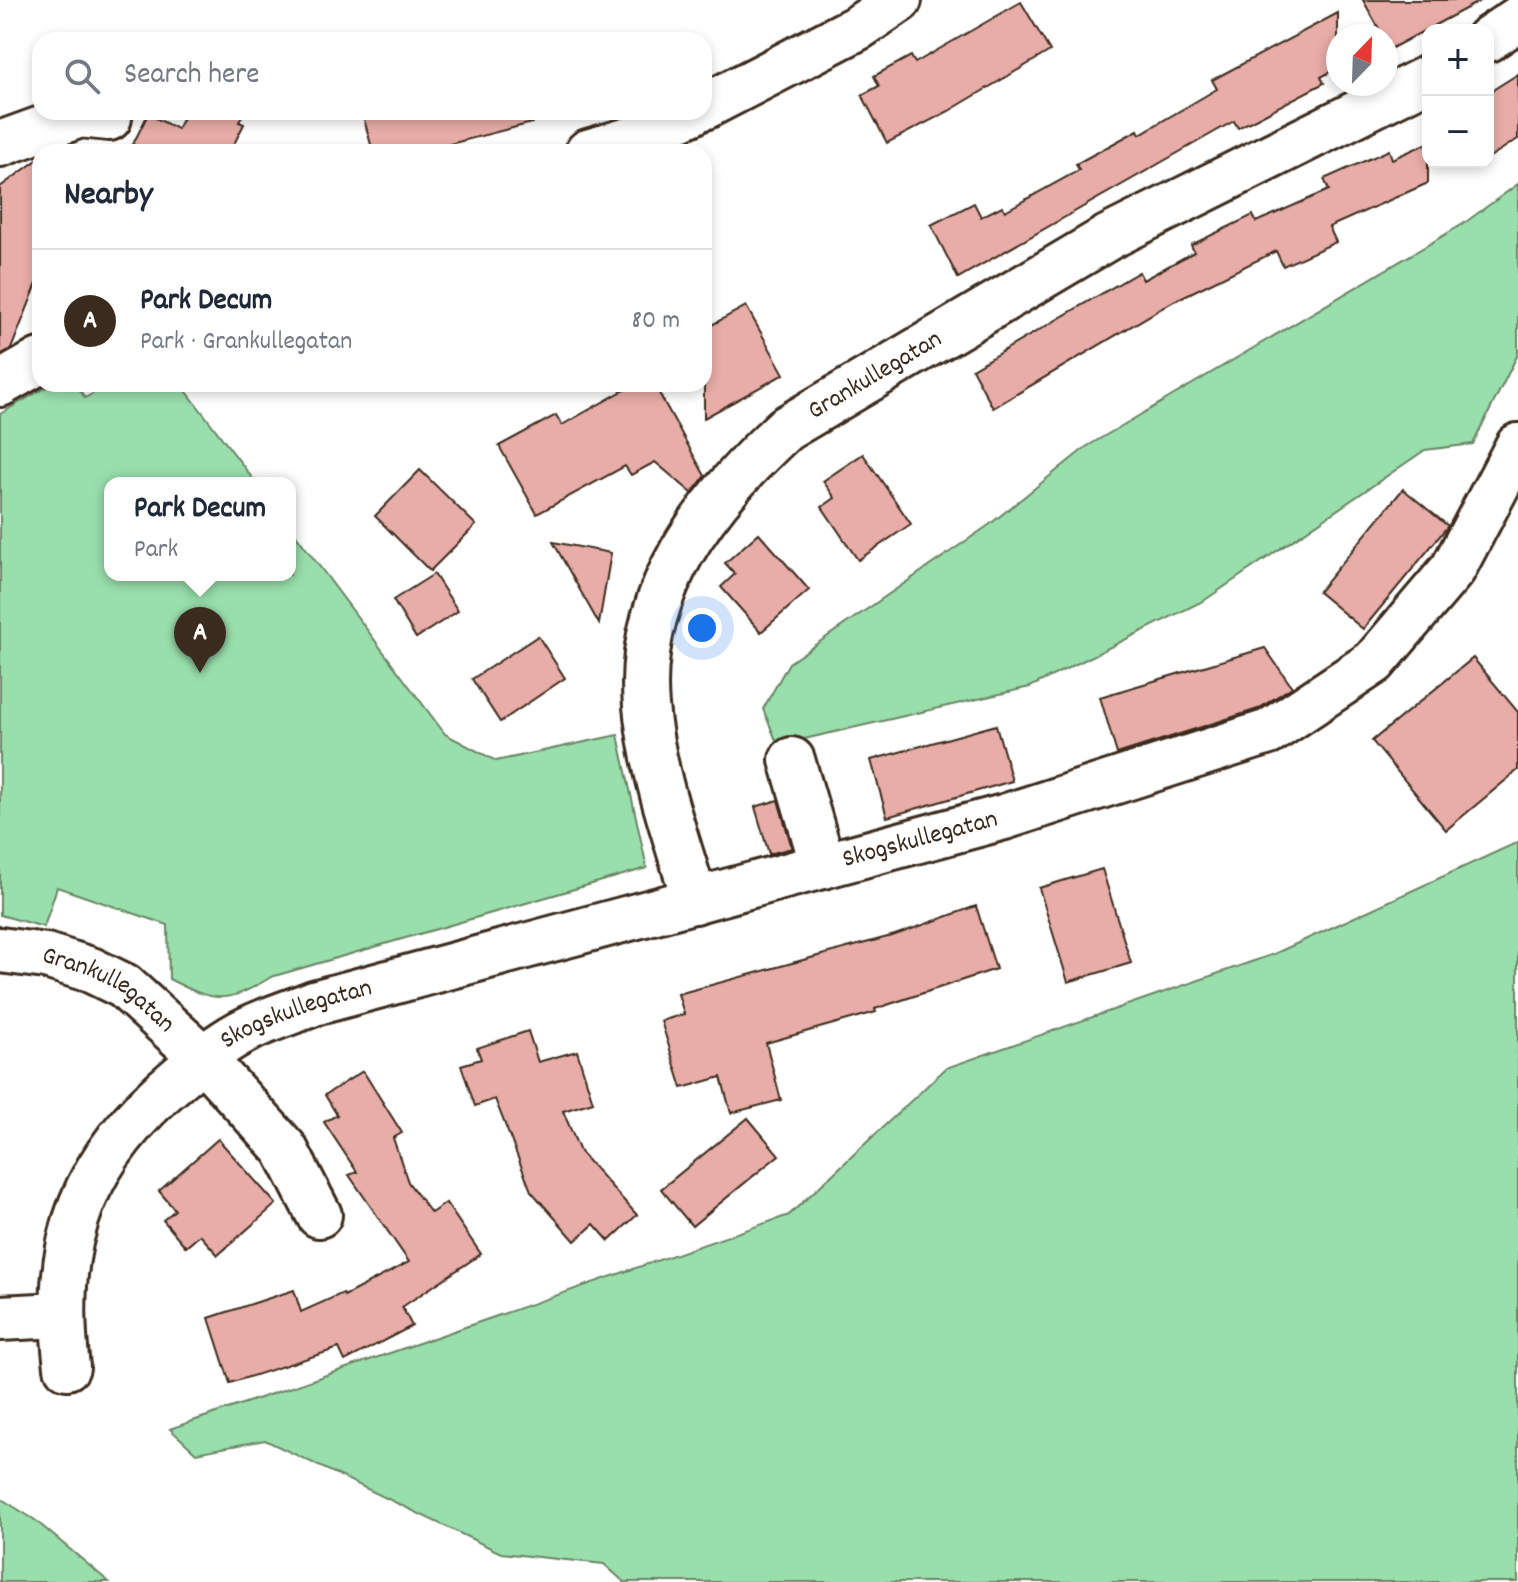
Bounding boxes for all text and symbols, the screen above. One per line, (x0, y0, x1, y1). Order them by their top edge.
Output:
north arrow (1326, 24, 1398, 96)
map controls (1422, 24, 1494, 168)
button: + (1422, 24, 1494, 96)
search box (32, 32, 712, 120)
icon: search (60, 54, 104, 98)
text: Search here (124, 55, 260, 98)
button: − (1422, 96, 1494, 168)
text: Nearby (64, 172, 153, 221)
text: Park Decum (140, 281, 272, 324)
text: A (83, 303, 97, 340)
text: 80 m (632, 303, 680, 340)
street label: Grankullegatan (801, 321, 949, 430)
text: Park · Grankullegatan (140, 324, 352, 361)
popup (104, 477, 296, 581)
text: Park Decum (134, 489, 266, 532)
text: Park (134, 532, 178, 569)
pin: A (174, 607, 226, 673)
your location (682, 608, 722, 648)
street label: Skogskullegatan (838, 801, 1002, 878)
street label: Grankullegatan (37, 937, 183, 1042)
street label: Skogskullegatan (213, 970, 376, 1059)

